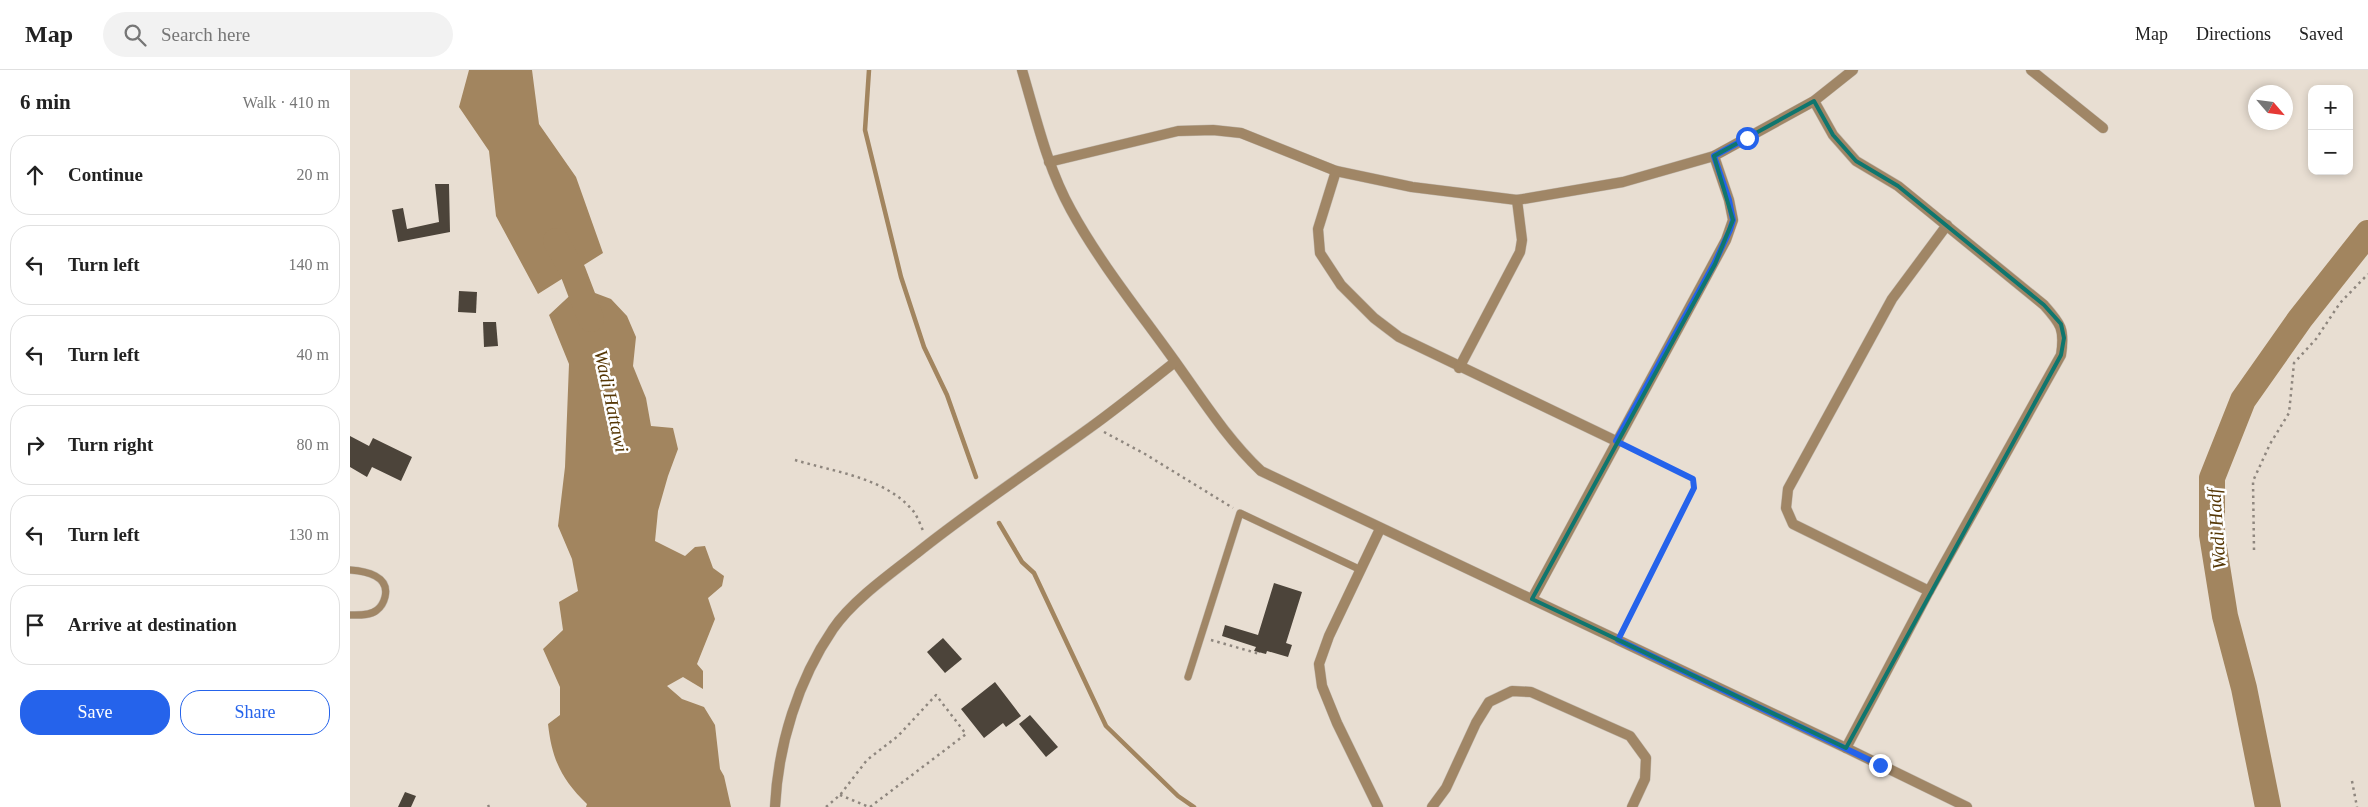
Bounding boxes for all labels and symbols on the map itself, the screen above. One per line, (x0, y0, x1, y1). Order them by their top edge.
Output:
north arrow (2248, 85, 2293, 130)
route start (1736, 127, 1759, 150)
water label: Wadi Hattawi (590, 348, 633, 454)
water label: Wadi Hadf (2203, 485, 2230, 570)
route end (1869, 754, 1892, 777)

